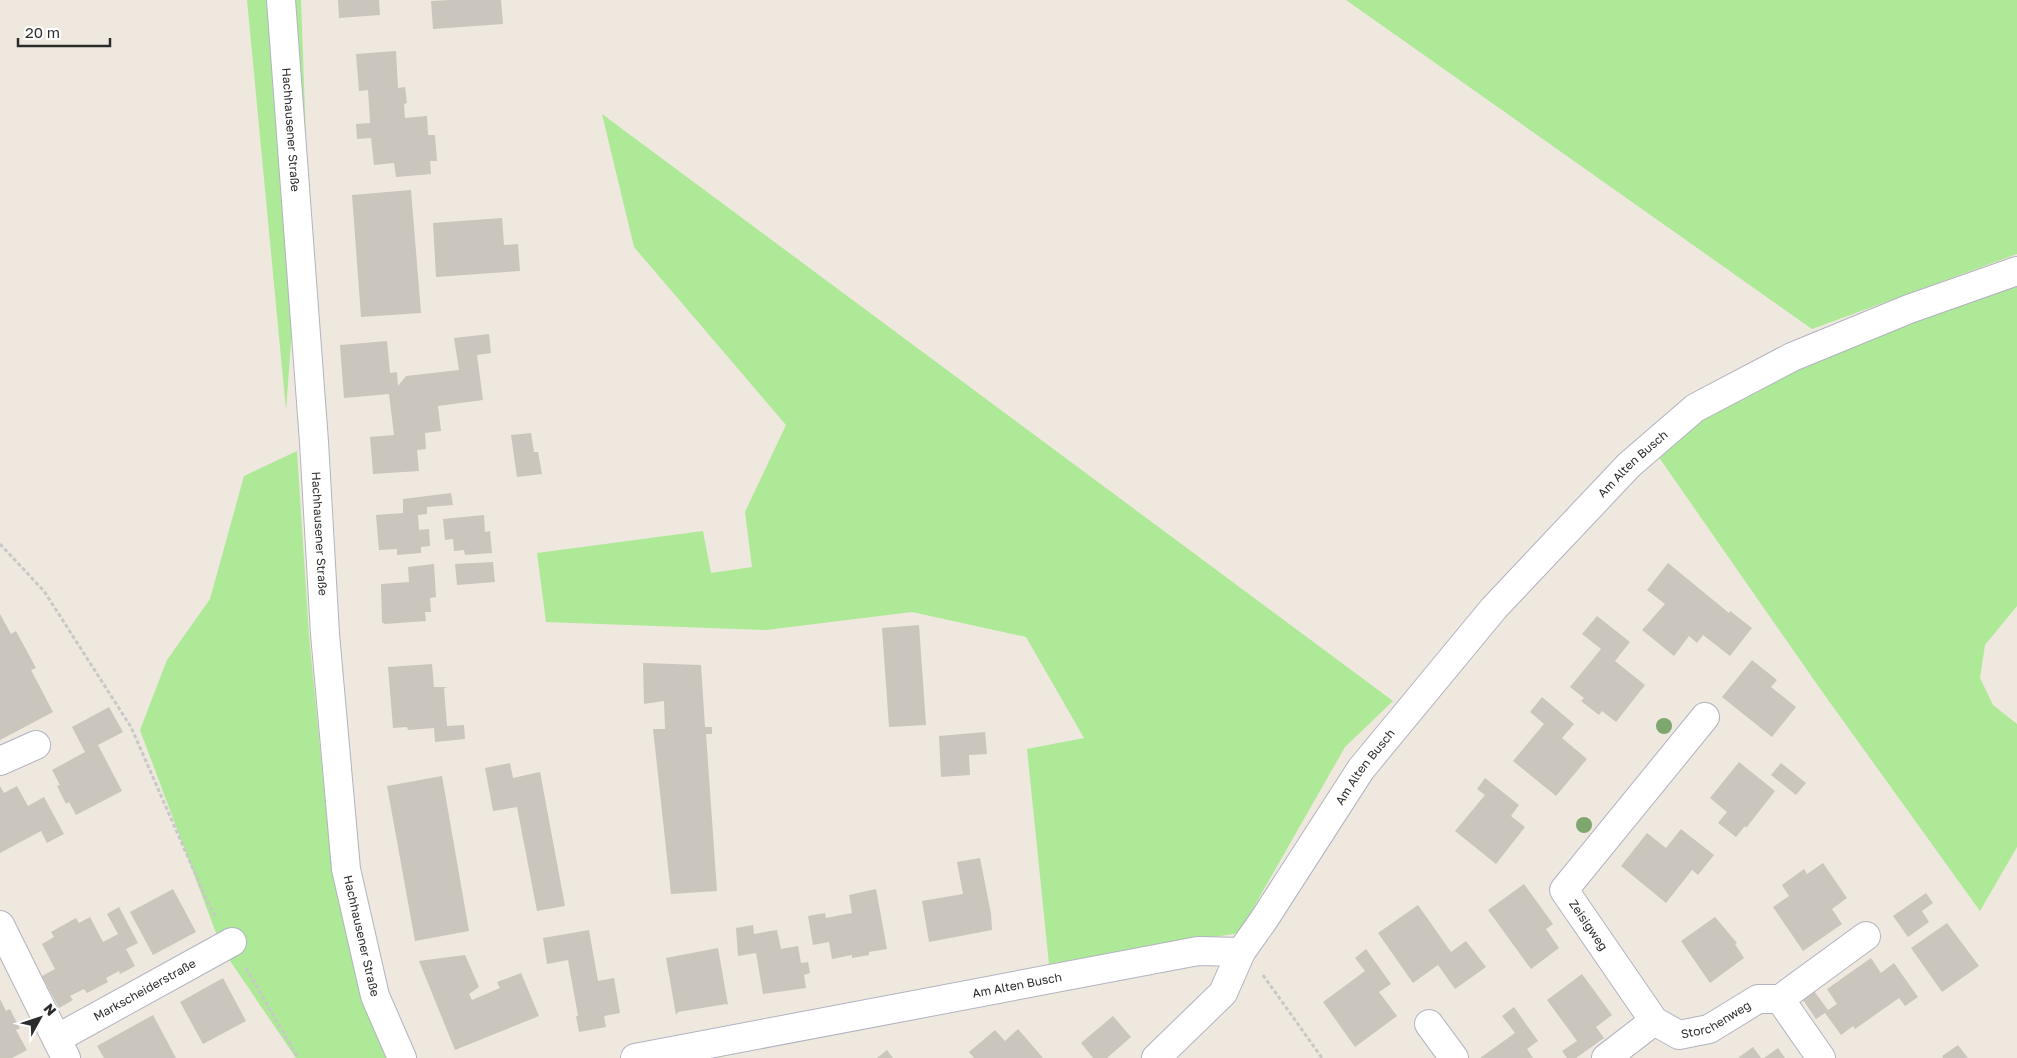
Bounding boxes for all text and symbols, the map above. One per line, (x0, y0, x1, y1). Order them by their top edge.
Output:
scale bar (18, 15, 110, 47)
text: 20 m (25, 23, 60, 41)
street label: Hachhausener Straße (279, 67, 303, 192)
street label: Am Alten Busch (1594, 427, 1671, 500)
street label: Hachhausener Straße (309, 471, 331, 596)
street label: Am Alten Busch (1332, 726, 1398, 808)
street label: Hachhausener Straße (341, 873, 383, 998)
street label: Zeisigweg (1566, 897, 1611, 953)
street label: Markscheiderstraße (91, 955, 198, 1024)
street label: Am Alten Busch (971, 969, 1063, 1001)
north arrow (15, 993, 65, 1043)
street label: Storchenweg (1680, 997, 1753, 1041)
text: N (40, 1000, 60, 1019)

